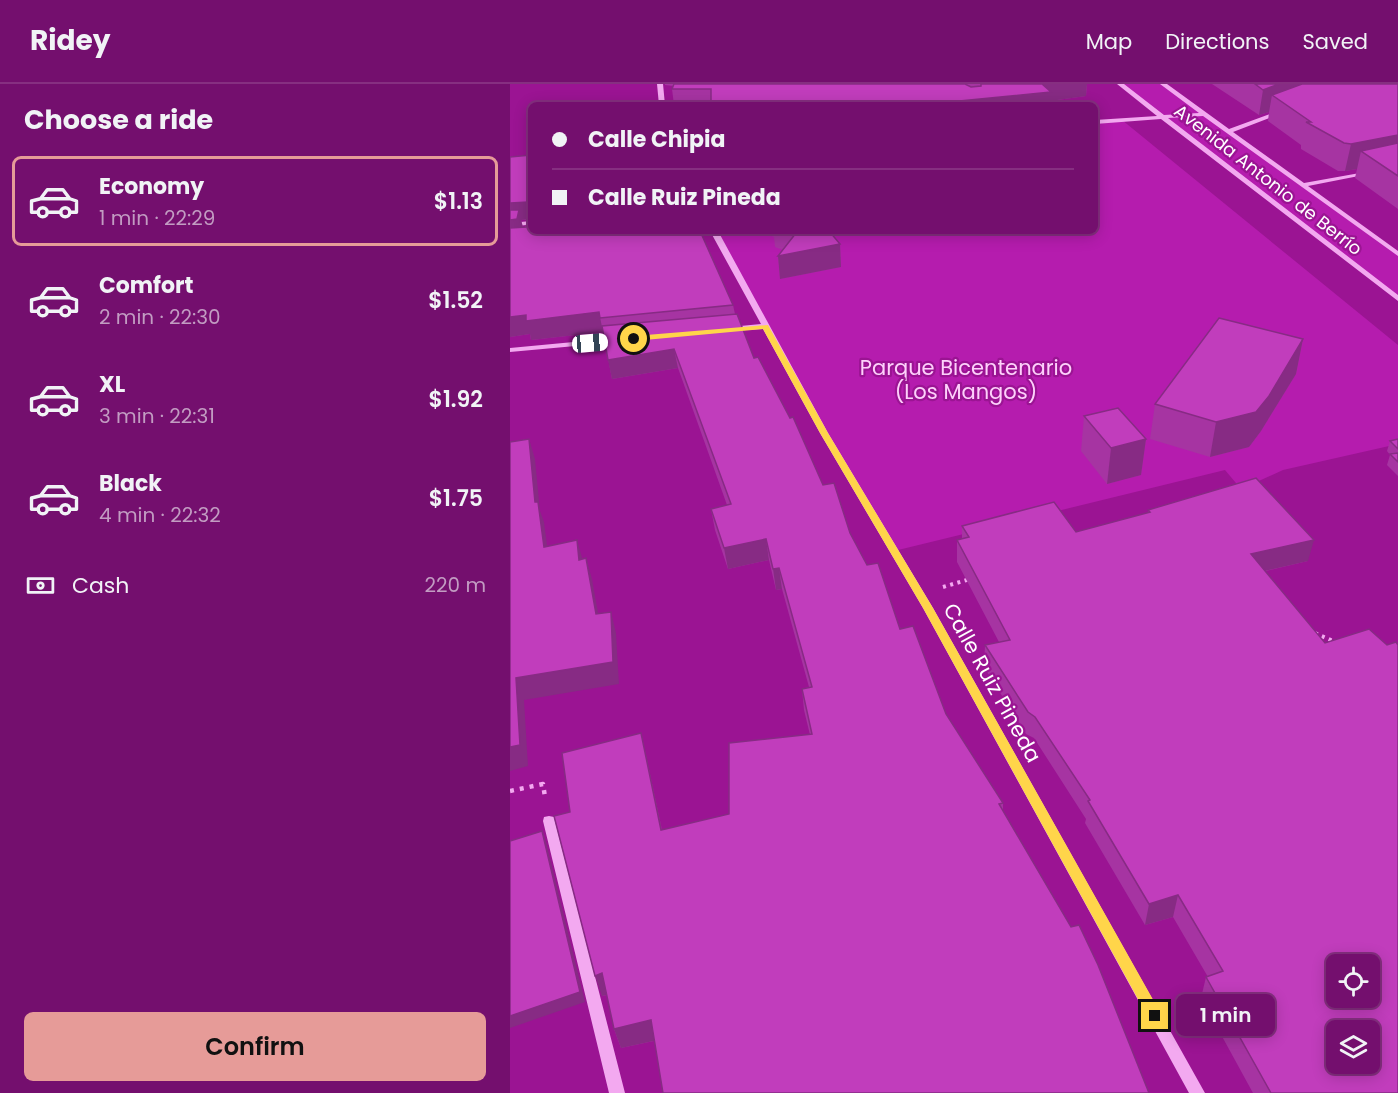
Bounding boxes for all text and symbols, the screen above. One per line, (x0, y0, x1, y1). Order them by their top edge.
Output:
text: Ridey (30, 21, 110, 60)
text: Map (1086, 27, 1132, 56)
text: Directions (1165, 27, 1269, 56)
text: Saved (1302, 27, 1368, 56)
street label: Avenida Antonio de Berrío (1169, 98, 1367, 261)
text: Choose a ride (24, 101, 213, 138)
text: Calle Chipia (588, 124, 725, 155)
text: Economy (99, 171, 204, 202)
icon: car (27, 174, 81, 228)
text: Calle Ruiz Pineda (588, 182, 781, 213)
text: $1.13 (434, 186, 483, 217)
text: 1 min · 22:29 (99, 204, 215, 232)
text: Comfort (99, 270, 193, 301)
icon: car (27, 273, 81, 327)
text: $1.52 (428, 285, 483, 316)
text: 2 min · 22:30 (99, 303, 221, 331)
route start (620, 325, 647, 352)
car (571, 332, 609, 354)
park label: Parque Bicentenario (Los Mangos) (860, 353, 1072, 406)
text: XL (99, 369, 125, 400)
icon: car (27, 372, 81, 426)
text: $1.92 (429, 384, 483, 415)
text: 3 min · 22:31 (99, 402, 215, 430)
text: Black (99, 468, 162, 499)
icon: car (27, 471, 81, 525)
text: $1.75 (429, 483, 483, 514)
text: 4 min · 22:32 (99, 501, 221, 529)
icon: cash (24, 569, 57, 602)
text: Cash (72, 570, 129, 601)
text: 220 m (425, 571, 486, 599)
street label: Calle Ruiz Pineda (937, 598, 1048, 768)
map controls (1326, 954, 1380, 1074)
button: locate (1326, 954, 1380, 1008)
callout: 1 min (1176, 995, 1275, 1037)
text: 1 min (1200, 1001, 1251, 1029)
route end (1141, 1002, 1168, 1029)
button: Confirm (24, 1012, 486, 1081)
button: layers (1326, 1020, 1380, 1074)

